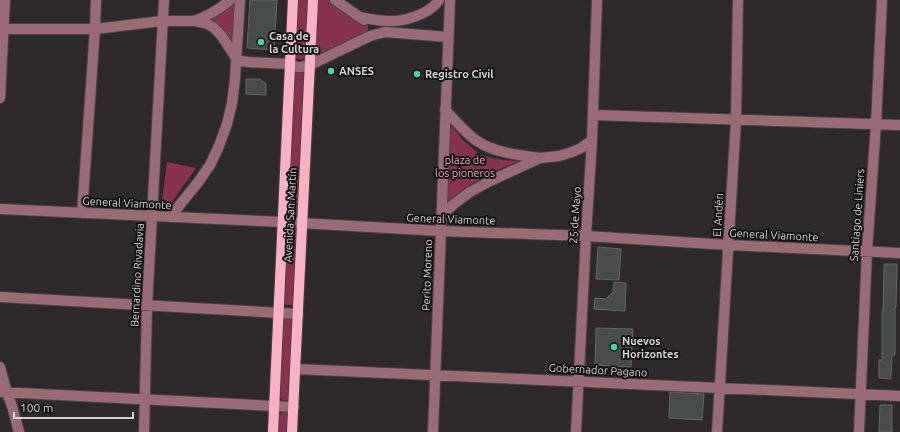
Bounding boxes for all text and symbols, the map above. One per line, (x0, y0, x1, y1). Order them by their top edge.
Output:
place label: Casa de la Cultura (269, 30, 319, 55)
marker: Casa de la Cultura (256, 37, 266, 47)
place label: ANSES (339, 65, 374, 77)
marker: ANSES (326, 66, 336, 76)
place label: Registro Civil (425, 68, 494, 80)
marker: Registro Civil (412, 69, 422, 79)
park label: plaza de los pioneros (435, 154, 495, 179)
street label: Avenida San Martín (282, 167, 298, 263)
street label: Santiago de Liniers (848, 168, 866, 262)
street label: 25 de Mayo (567, 186, 583, 244)
street label: El Andén (711, 193, 725, 237)
street label: General Viamonte (82, 195, 172, 211)
street label: General Viamonte (406, 211, 496, 227)
street label: Bernardino Rivadavia (128, 223, 146, 327)
street label: General Viamonte (729, 227, 819, 243)
street label: Perito Moreno (420, 239, 434, 311)
place label: Nuevos Horizontes (622, 335, 679, 360)
marker: Nuevos Horizontes (609, 342, 619, 352)
street label: Gobernador Pagano (548, 361, 648, 379)
scale bar (14, 394, 133, 420)
text: 100 m (20, 401, 53, 414)

